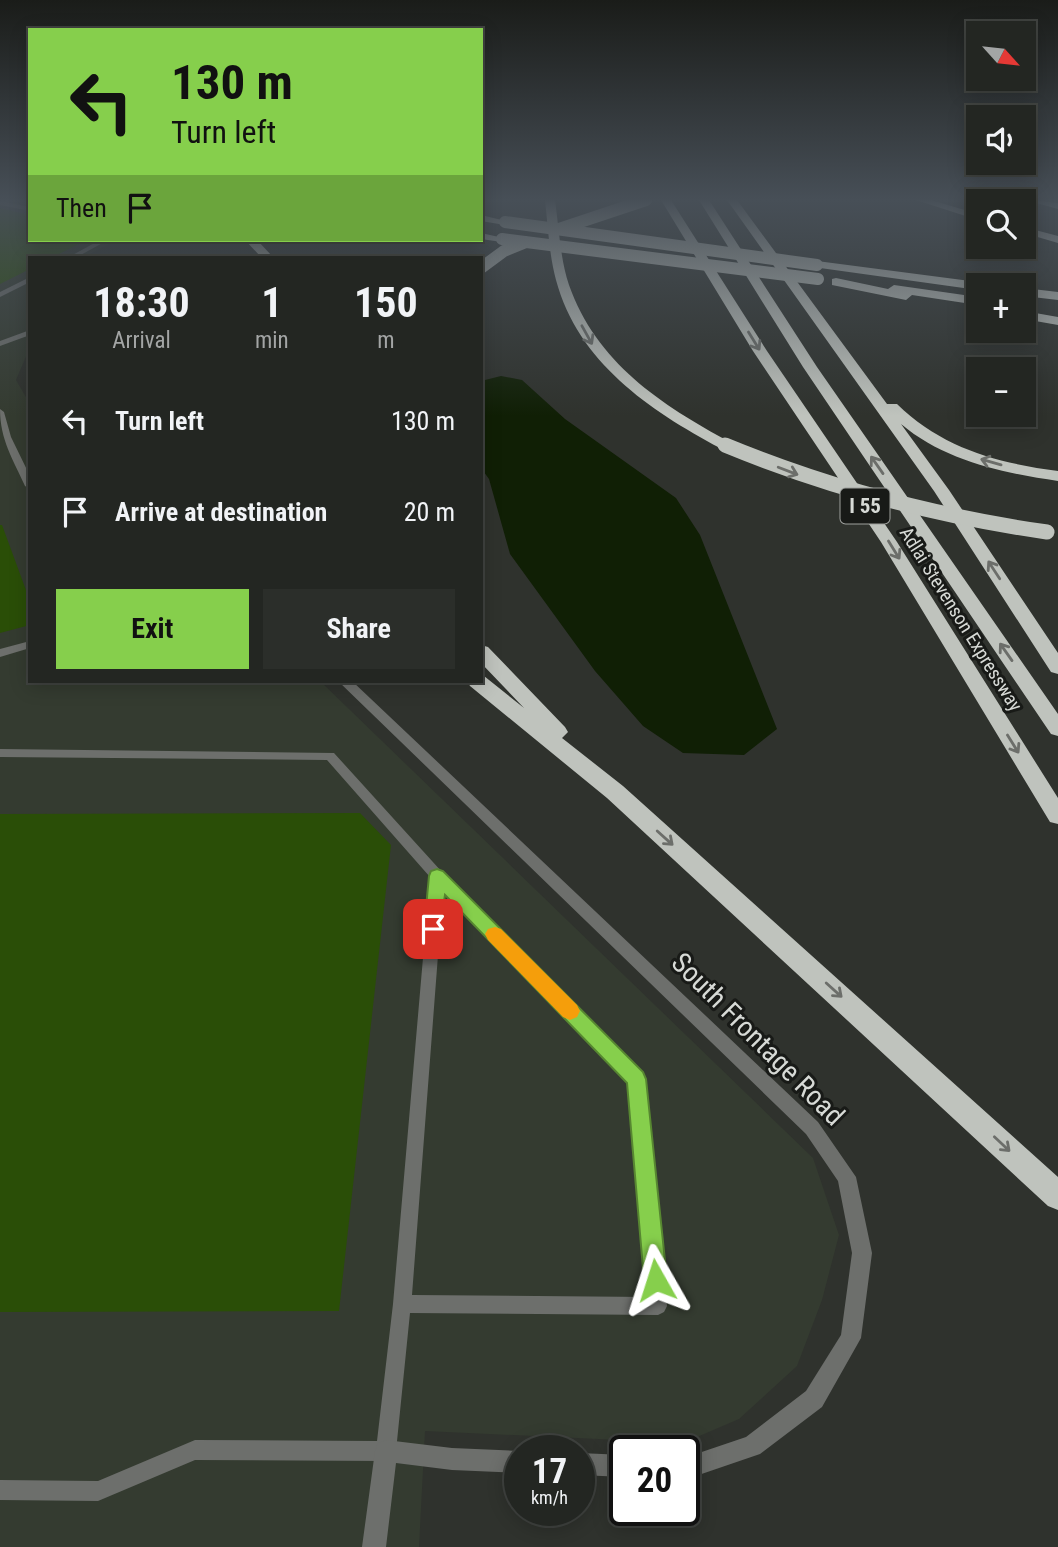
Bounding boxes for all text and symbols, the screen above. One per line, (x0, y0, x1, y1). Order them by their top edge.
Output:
north arrow (966, 21, 1036, 91)
map controls (966, 21, 1036, 427)
text: 130 m (171, 54, 293, 111)
icon: left (56, 56, 147, 147)
button: sound (966, 105, 1036, 175)
text: Turn left (171, 113, 276, 151)
icon: arrive (121, 189, 159, 227)
button: search (966, 189, 1036, 259)
text: Then (56, 193, 107, 223)
button: + (966, 273, 1036, 343)
text: 18:30 (93, 278, 190, 327)
text: 1 (261, 278, 282, 327)
text: 150 (354, 278, 418, 327)
one-way arrow (580, 324, 594, 344)
text: Arrival (112, 327, 171, 354)
text: min (255, 327, 289, 354)
text: m (377, 327, 394, 354)
one-way arrow (747, 330, 761, 350)
button: − (966, 357, 1036, 427)
icon: left (56, 402, 94, 440)
text: Turn left (115, 406, 204, 436)
text: 130 m (391, 406, 455, 436)
one-way arrow (981, 455, 1003, 468)
one-way arrow (870, 456, 884, 475)
one-way arrow (777, 466, 799, 478)
road number: I 55 (840, 489, 890, 524)
icon: arrive (56, 493, 94, 531)
text: Arrive at destination (115, 497, 327, 527)
text: 20 m (404, 497, 455, 527)
street label: Adlai Stevenson Expressway (895, 523, 1027, 715)
one-way arrow (886, 540, 901, 559)
one-way arrow (986, 561, 1000, 581)
button: Exit (56, 589, 249, 669)
button: Share (263, 589, 455, 669)
one-way arrow (999, 643, 1013, 662)
one-way arrow (1007, 733, 1021, 753)
one-way arrow (656, 829, 673, 846)
pin (403, 899, 463, 959)
icon: arrive (414, 910, 452, 948)
street label: South Frontage Road (665, 946, 851, 1132)
one-way arrow (825, 982, 842, 999)
one-way arrow (993, 1135, 1010, 1152)
position arrow (619, 1243, 693, 1317)
speed limit sign: 20 (609, 1435, 700, 1526)
text: 17 (532, 1451, 567, 1492)
text: km/h (531, 1487, 568, 1508)

